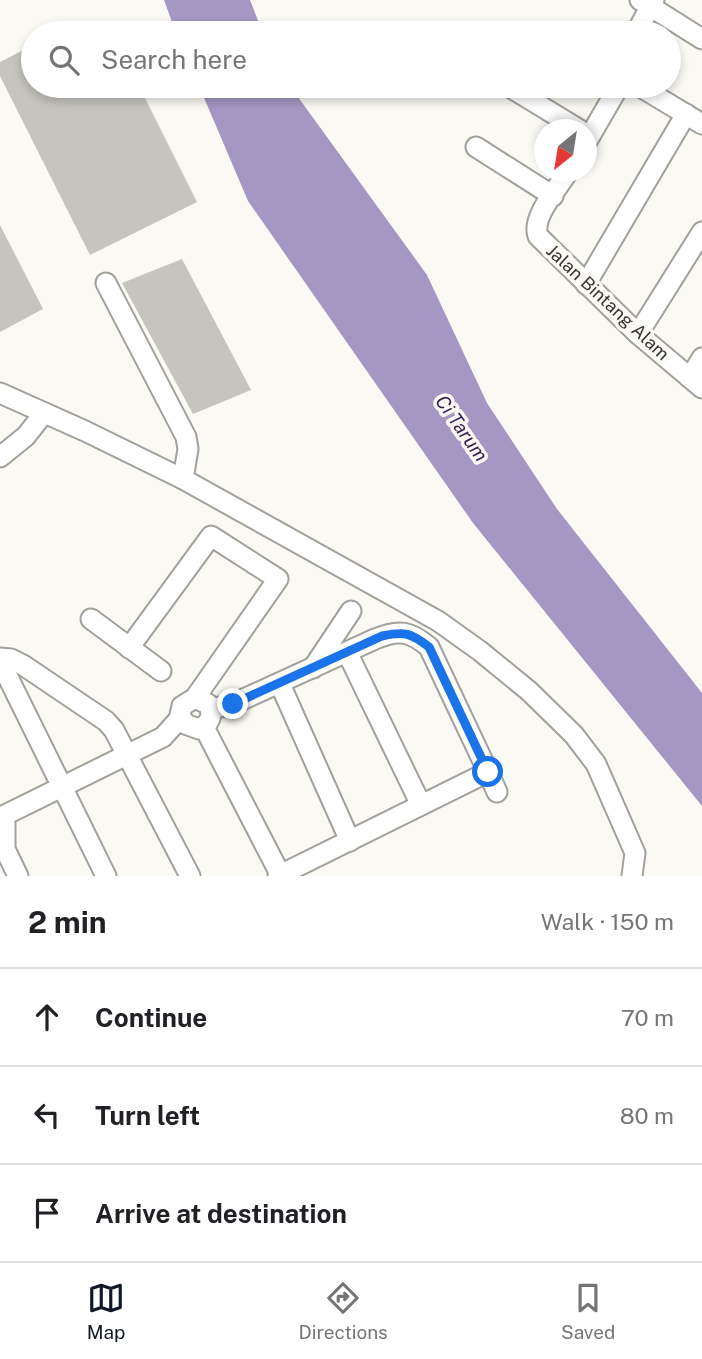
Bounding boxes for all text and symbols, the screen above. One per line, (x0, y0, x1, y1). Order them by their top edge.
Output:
search box (21, 21, 681, 98)
icon: search (45, 41, 83, 79)
text: Search here (101, 44, 247, 75)
north arrow (534, 119, 597, 182)
street label: Jalan Bintang Alam (542, 240, 674, 364)
water label: Ci Tarum (431, 391, 493, 465)
route end (217, 688, 248, 719)
route start (472, 756, 503, 787)
text: 2 min (28, 904, 107, 940)
text: Walk · 150 m (541, 908, 674, 935)
icon: ahead (28, 998, 66, 1036)
text: Continue (95, 1002, 207, 1033)
text: 70 m (621, 1004, 674, 1031)
icon: left (28, 1096, 66, 1134)
text: Turn left (95, 1100, 200, 1131)
text: 80 m (620, 1102, 674, 1129)
icon: arrive (28, 1194, 66, 1232)
text: Arrive at destination (95, 1198, 347, 1229)
tab: Map (87, 1279, 125, 1343)
tab: Directions (298, 1279, 388, 1343)
tab: Saved (561, 1279, 615, 1343)

